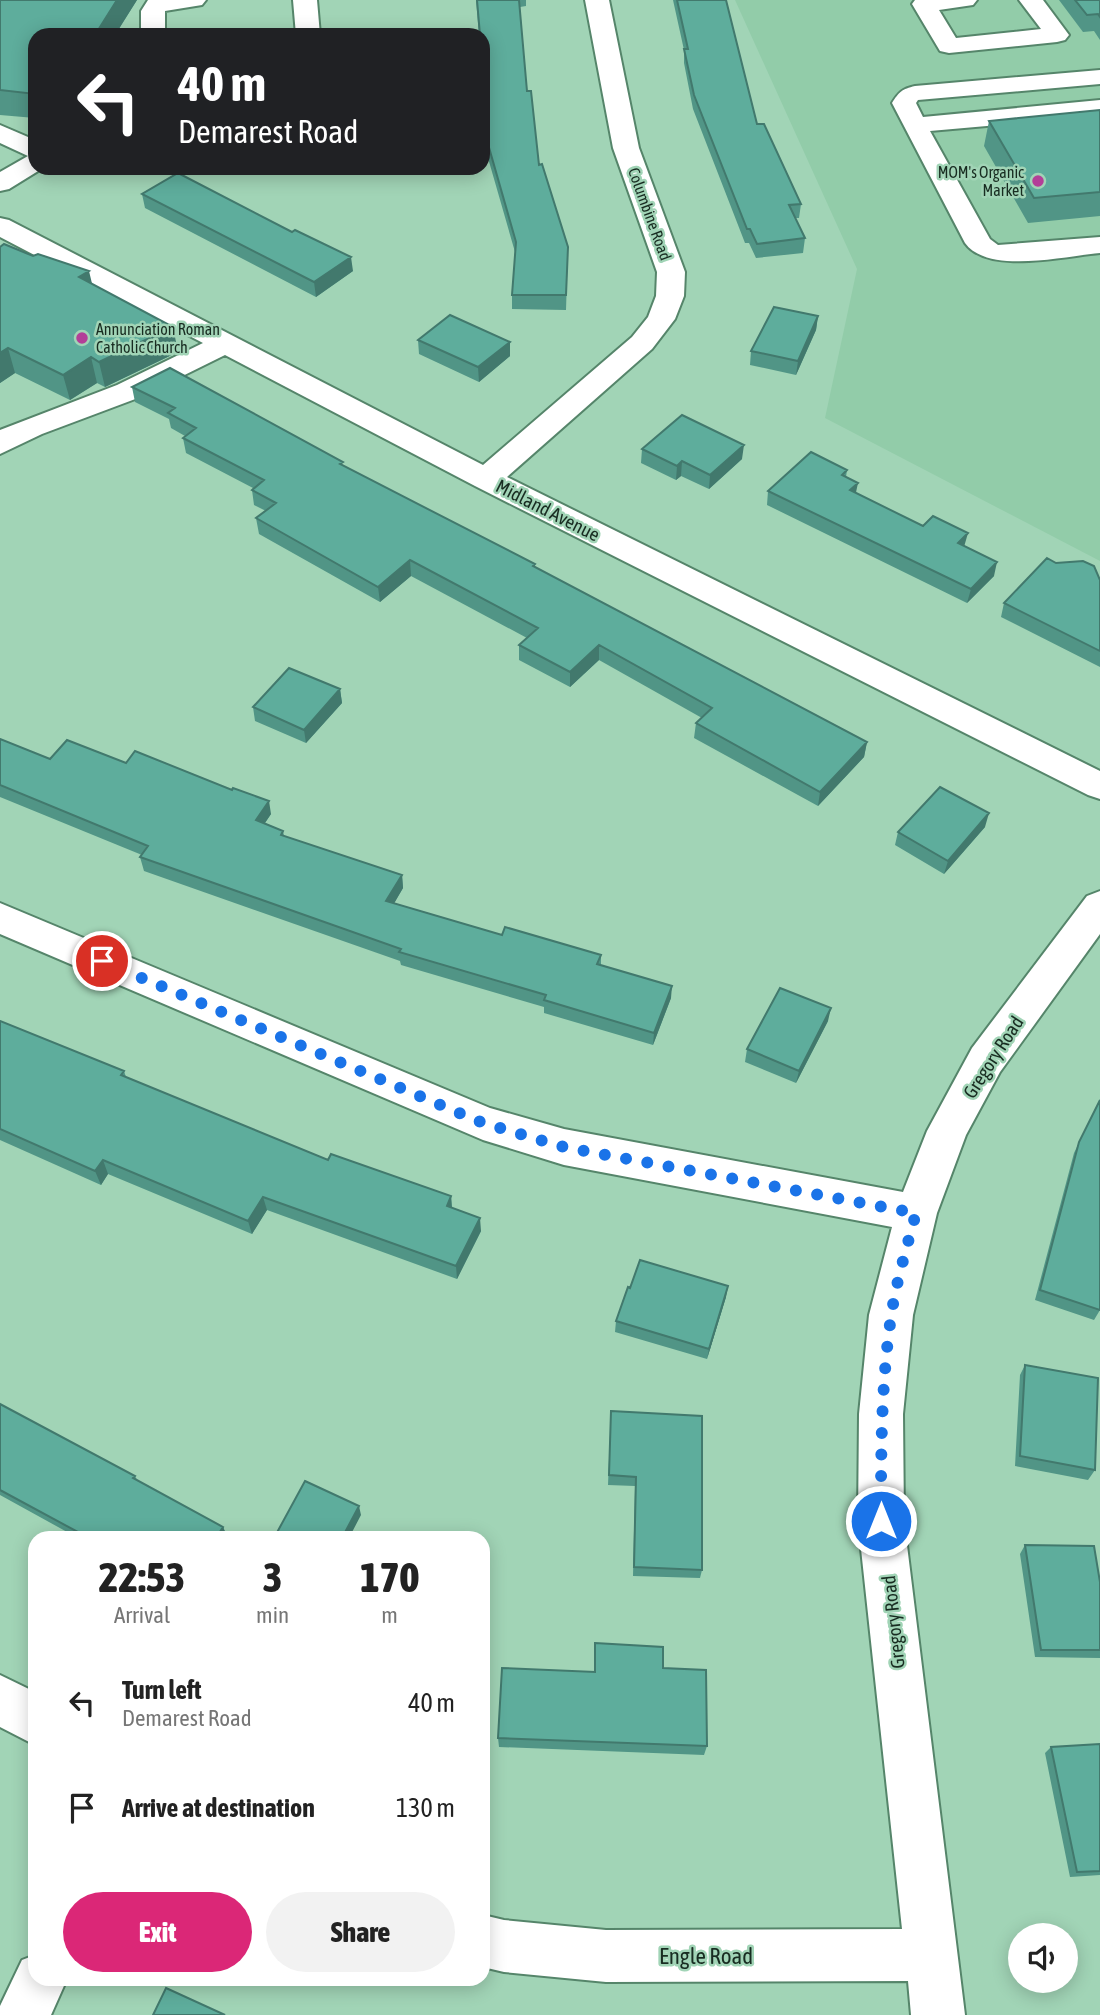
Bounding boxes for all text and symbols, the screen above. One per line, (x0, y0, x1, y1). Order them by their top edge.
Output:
text: 40 m (178, 55, 266, 111)
icon: left (63, 56, 154, 147)
text: Demarest Road (178, 113, 358, 150)
place label: MOM's Organic Market (938, 163, 1024, 199)
street label: Columbine Road (625, 165, 675, 263)
marker: MOM's Organic Market (1030, 173, 1046, 189)
place label: Annunciation Roman Catholic Church (96, 320, 220, 356)
marker: Annunciation Roman Catholic Church (74, 330, 90, 346)
street label: Midland Avenue (492, 474, 604, 546)
pin (72, 931, 132, 991)
icon: arrive (83, 942, 121, 980)
street label: Gregory Road (958, 1012, 1028, 1102)
position arrow (844, 1484, 918, 1558)
text: 22:53 (99, 1553, 185, 1601)
text: 3 (263, 1553, 282, 1601)
text: 170 (360, 1553, 419, 1601)
street label: Gregory Road (877, 1574, 909, 1670)
text: Arrival (114, 1602, 170, 1628)
text: min (256, 1602, 289, 1628)
text: m (381, 1602, 398, 1628)
text: Turn left (122, 1675, 202, 1705)
icon: left (63, 1684, 101, 1722)
text: 40 m (408, 1688, 455, 1718)
text: Demarest Road (122, 1705, 252, 1731)
icon: arrive (63, 1789, 101, 1827)
text: Arrive at destination (122, 1793, 315, 1823)
text: 130 m (396, 1793, 455, 1823)
button: Exit (63, 1892, 252, 1972)
button: Share (266, 1892, 455, 1972)
map controls (1008, 1923, 1078, 1993)
button: sound (1008, 1923, 1078, 1993)
street label: Engle Road (659, 1943, 753, 1969)

